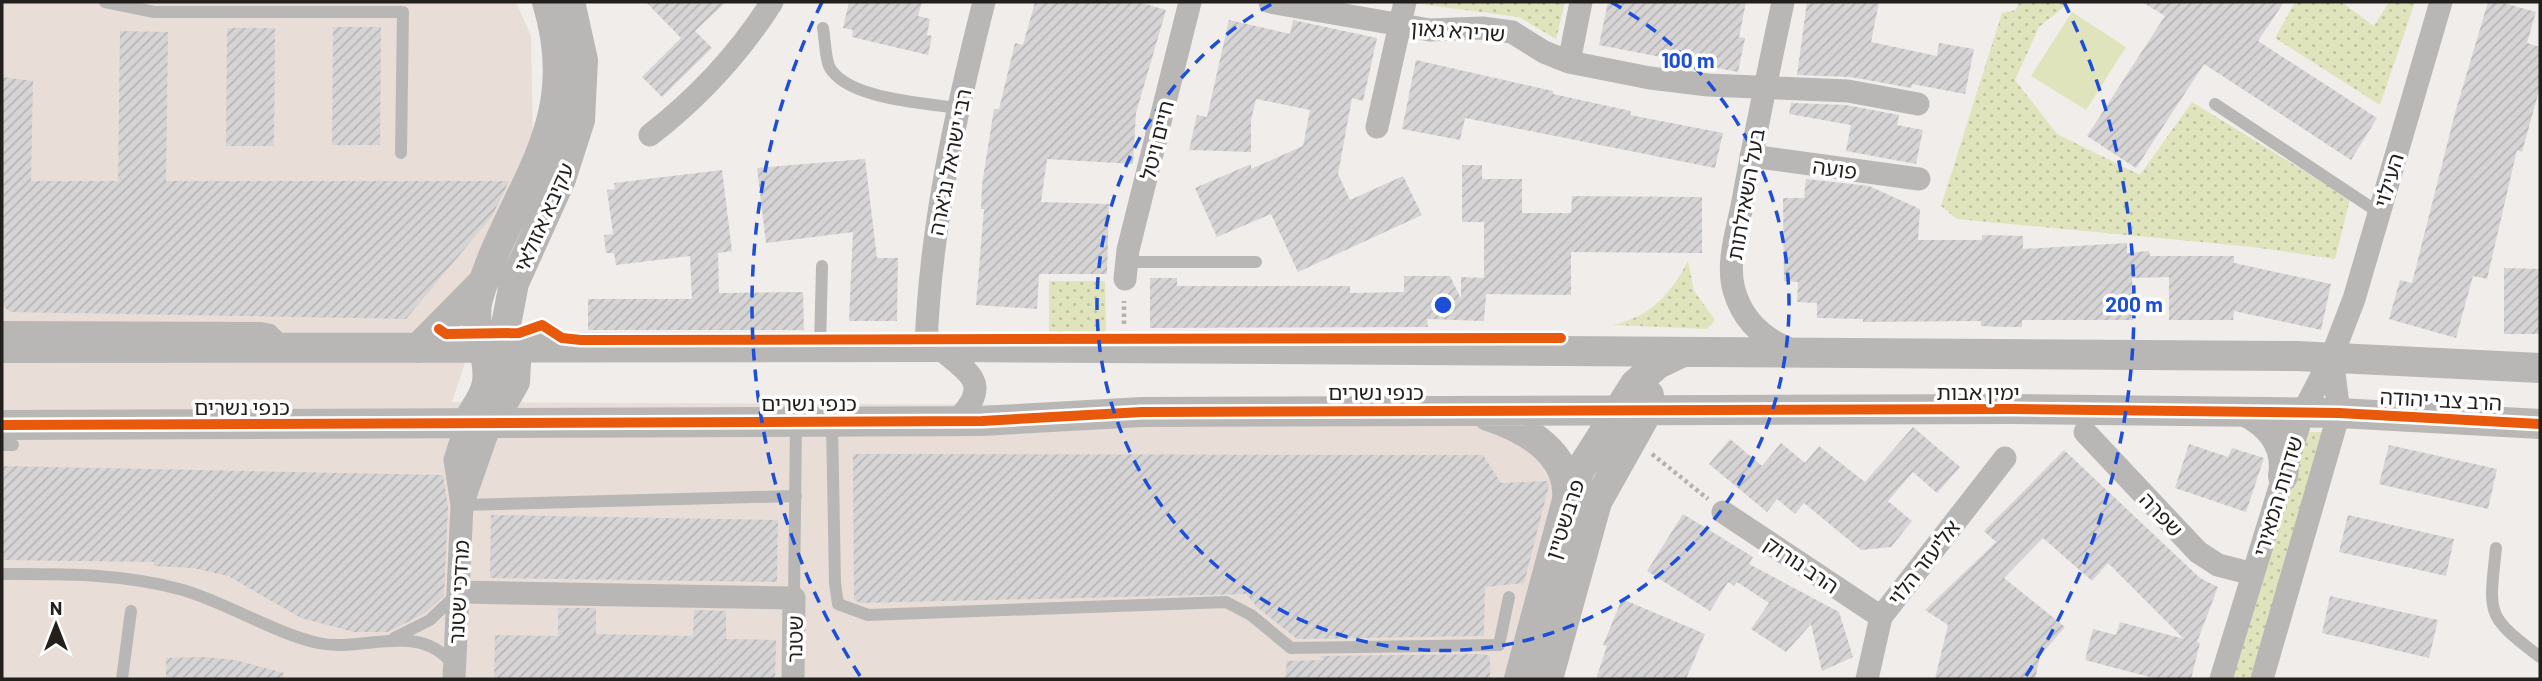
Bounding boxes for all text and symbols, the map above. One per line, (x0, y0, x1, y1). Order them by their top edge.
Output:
street label: שרירא גאון (1410, 14, 1506, 46)
text: 100 m (1661, 47, 1715, 72)
street label: רבי ישראל נג'ארה (922, 86, 976, 238)
street label: חיים ויטל (1134, 98, 1178, 182)
street label: בעל השאילתות (1721, 126, 1769, 262)
street label: העילוי (2368, 150, 2408, 210)
street label: פועה (1811, 153, 1859, 183)
street label: עקיבא אזולאי (508, 159, 578, 275)
text: 200 m (2105, 291, 2163, 316)
centre of rings (1431, 293, 1455, 317)
street label: כנפי נשרים (1328, 379, 1424, 404)
street label: ימין אבות (1936, 379, 2020, 404)
street label: הרב צבי יהודה (2379, 383, 2503, 415)
street label: כנפי נשרים (761, 390, 857, 415)
street label: כנפי נשרים (194, 394, 290, 419)
street label: שדרות המאירי (2247, 433, 2307, 559)
street label: פרבשטיין (1539, 476, 1589, 562)
street label: שפרה (2135, 486, 2189, 542)
street label: אליעזר הלוי (1882, 514, 1964, 610)
street label: הרב נורוק (1760, 530, 1844, 598)
street label: מרדכי שטנר (443, 539, 473, 645)
north arrow (21, 590, 91, 660)
text: N (50, 596, 62, 619)
street label: שטנר (781, 615, 807, 663)

